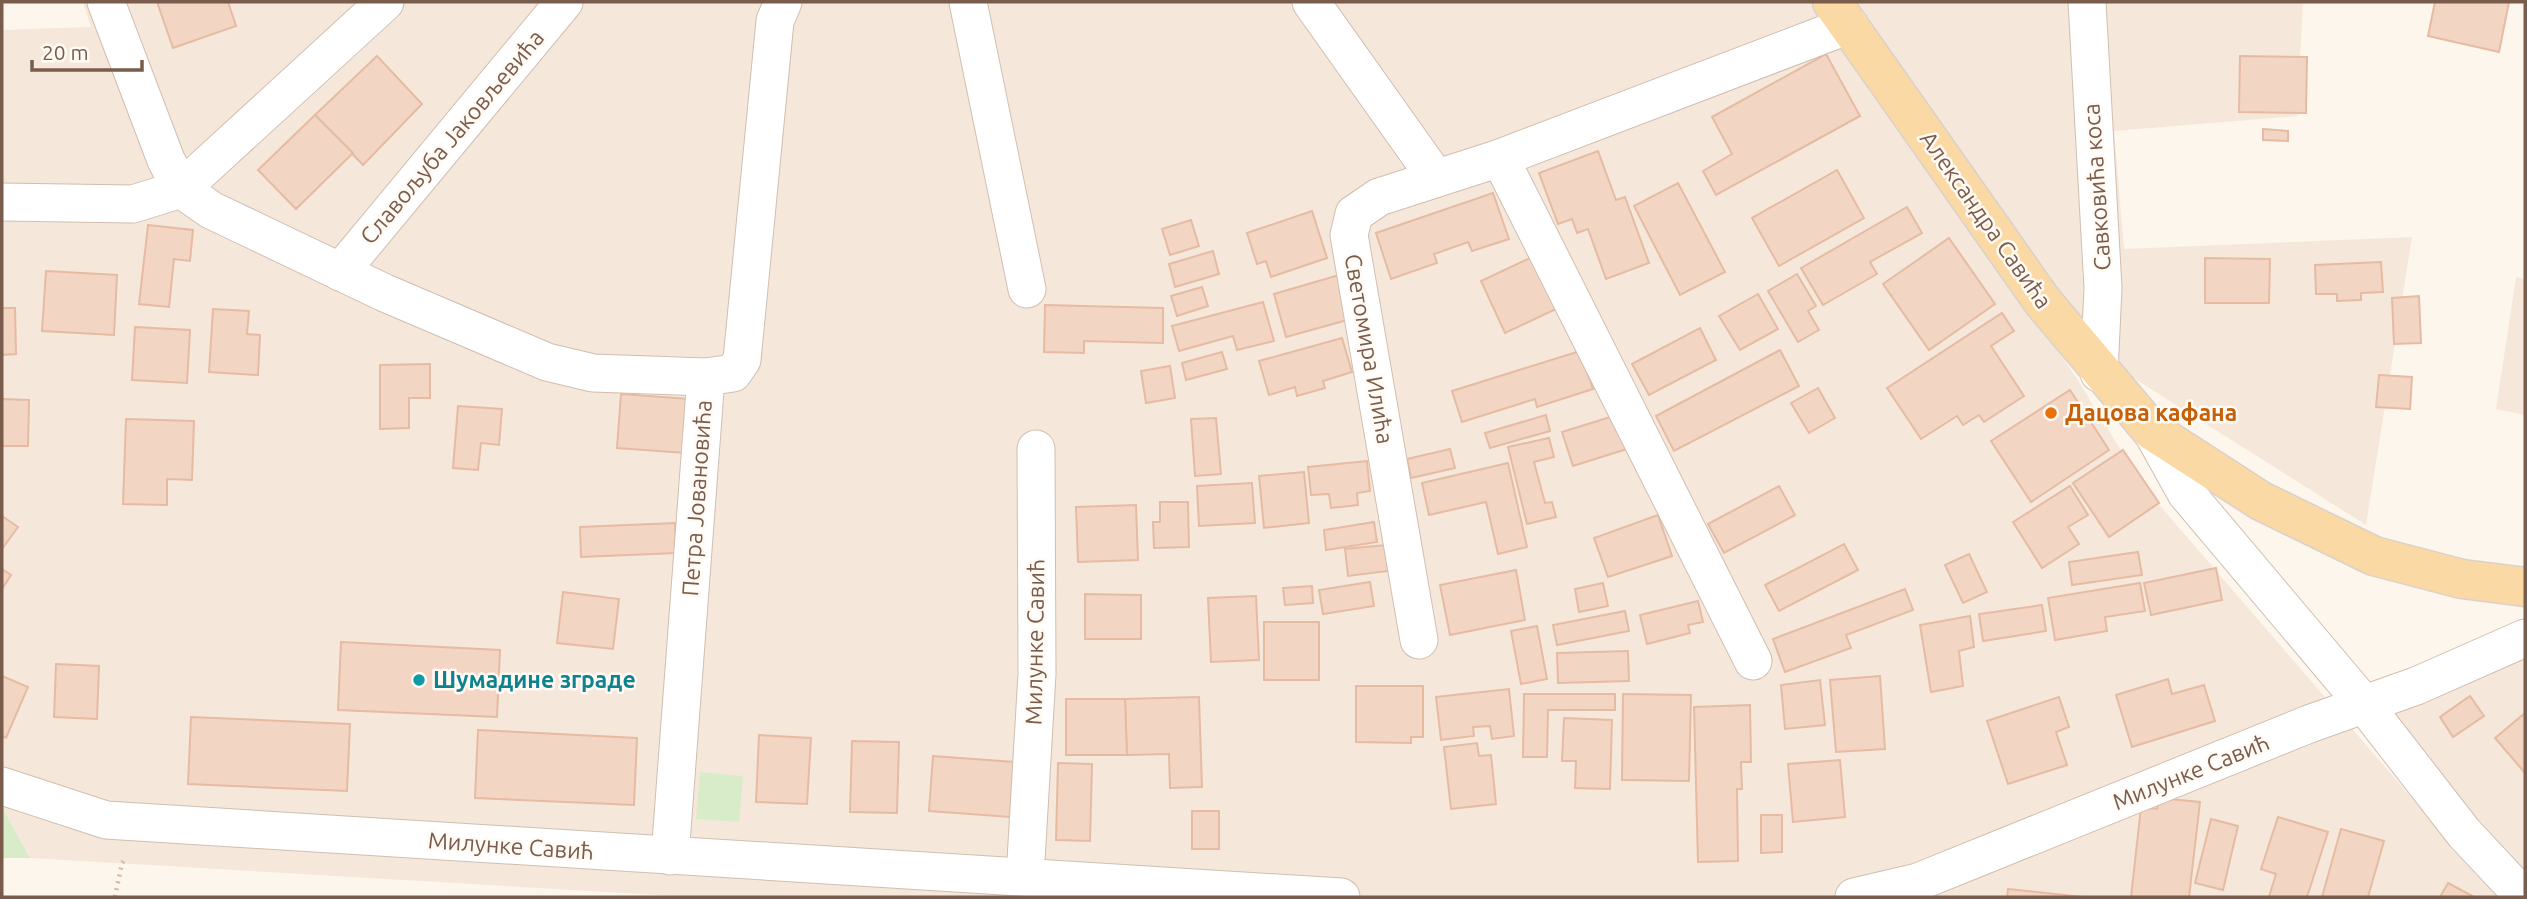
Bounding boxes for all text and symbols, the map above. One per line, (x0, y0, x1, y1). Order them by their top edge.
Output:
street label: Славољуба Јаковљевића (355, 25, 548, 249)
scale bar (32, 28, 142, 72)
text: 20 m (42, 40, 89, 64)
street label: Савковића коса (2078, 103, 2115, 271)
street label: Александра Савића (1916, 126, 2057, 313)
street label: Светомира Илића (1340, 252, 1399, 446)
street label: Петра Јовановића (677, 399, 716, 597)
place label: Дацова кафана (2065, 400, 2237, 425)
marker: Дацова кафана (2043, 405, 2059, 421)
street label: Милунке Савић (1021, 559, 1048, 725)
place label: Шумадине зграде (433, 667, 636, 692)
marker: Шумадине зграде (411, 672, 427, 688)
street label: Милунке Савић (2109, 729, 2273, 814)
street label: Милунке Савић (427, 827, 595, 864)

